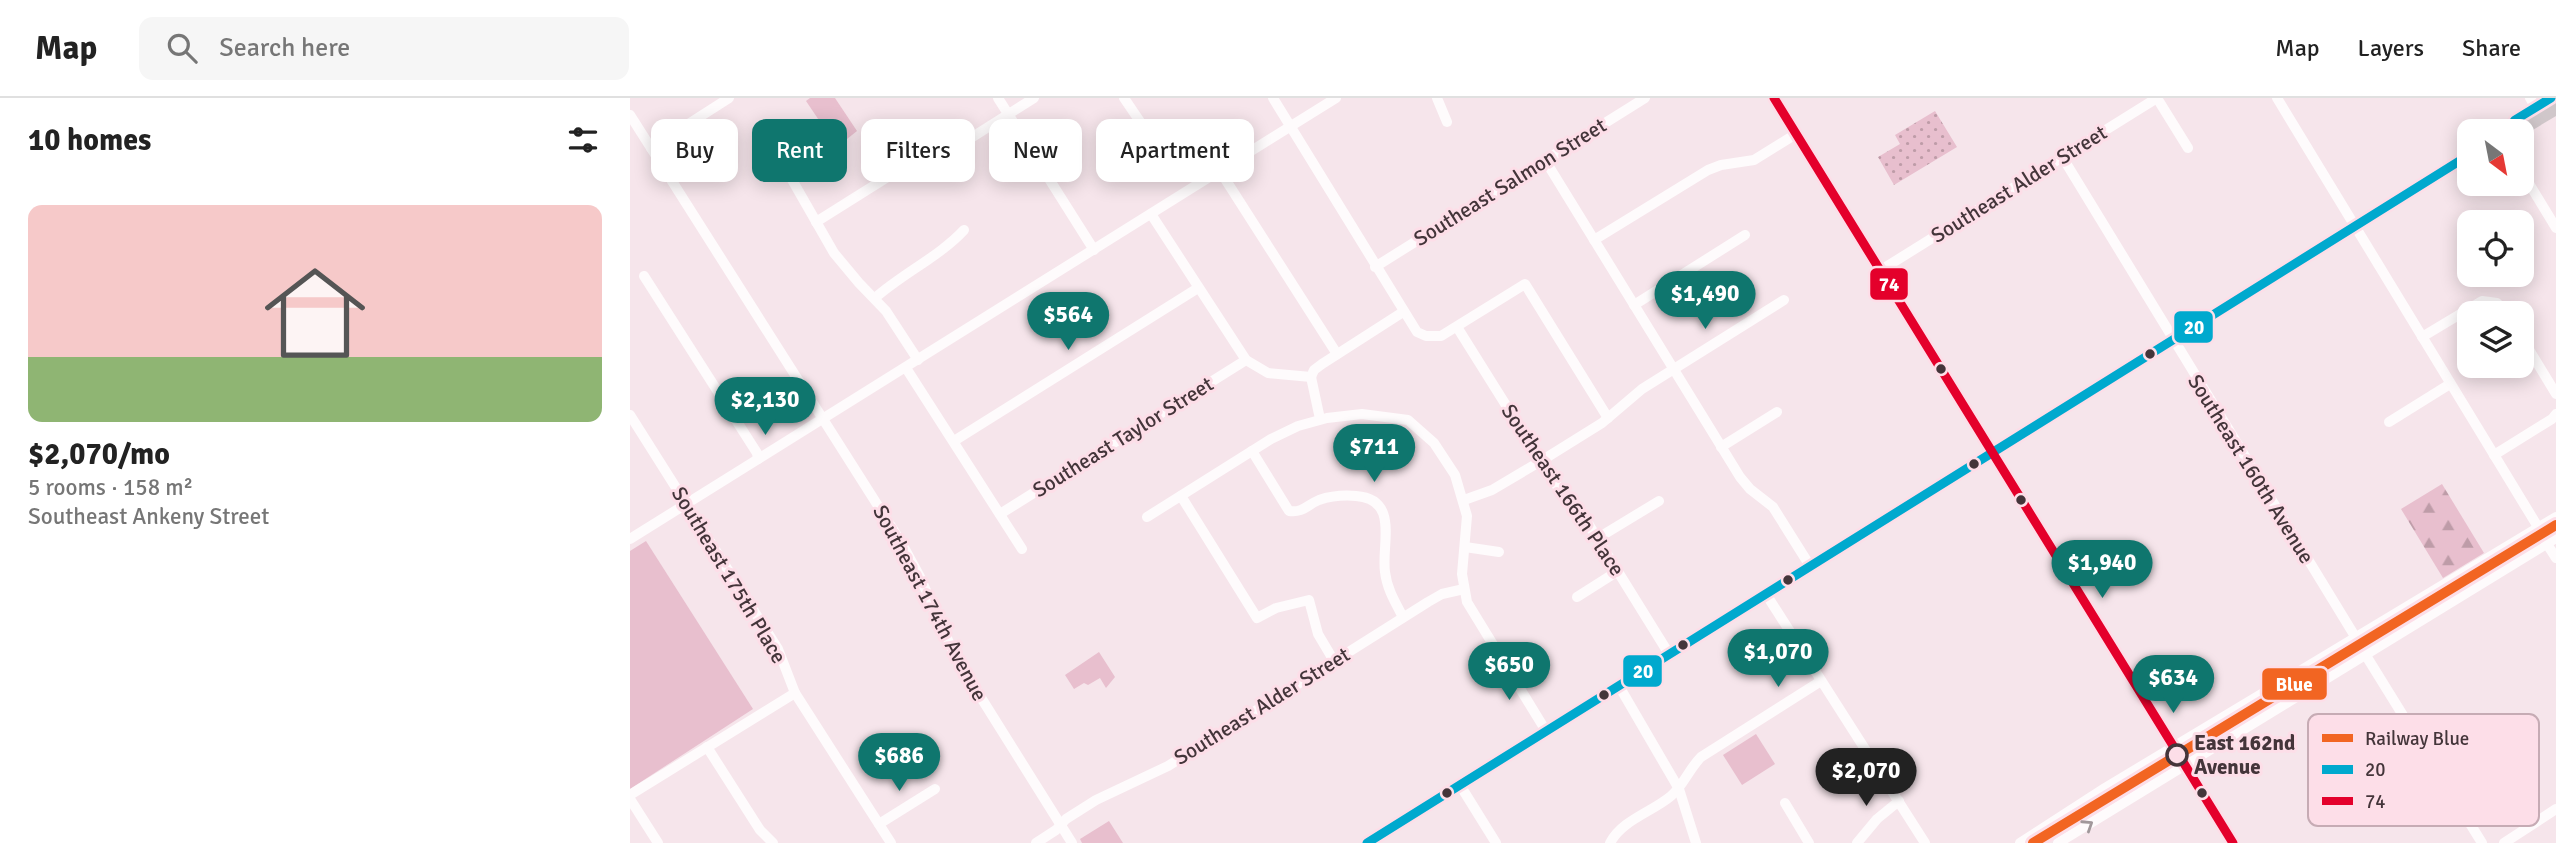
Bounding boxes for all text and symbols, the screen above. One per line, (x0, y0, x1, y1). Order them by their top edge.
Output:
search box (139, 17, 629, 80)
text: Map (35, 28, 97, 69)
icon: search (163, 29, 201, 67)
text: Search here (219, 32, 350, 64)
text: Map (2275, 33, 2320, 63)
text: Layers (2358, 33, 2424, 63)
text: Share (2462, 33, 2521, 63)
street label: Southeast Salmon Street (1409, 112, 1611, 252)
chip: Buy (651, 119, 738, 182)
chip: Rent (752, 119, 847, 182)
chip: Filters (861, 119, 975, 182)
chip: New (989, 119, 1082, 182)
chip: Apartment (1096, 119, 1254, 182)
street label: Southeast Alder Street (1926, 119, 2112, 249)
north arrow (2457, 119, 2534, 196)
map controls (2457, 119, 2534, 378)
icon: filters (564, 121, 602, 159)
text: 10 homes (28, 122, 151, 159)
button: locate (2457, 210, 2534, 287)
icon: home (252, 250, 378, 376)
line badge: 74 (1869, 267, 1909, 301)
pin: $1,490 (1648, 272, 1762, 331)
text: 74 (1879, 273, 1899, 297)
text: $1,490 (1671, 279, 1739, 308)
pin: $564 (1027, 292, 1109, 352)
text: $564 (1043, 300, 1093, 329)
button: layers (2457, 301, 2534, 378)
line badge: 20 (2173, 310, 2214, 344)
text: 20 (2184, 316, 2204, 340)
unlabelled marker (2143, 347, 2157, 361)
unlabelled marker (1934, 362, 1948, 376)
street label: Southeast 160th Avenue (2182, 370, 2320, 568)
street label: Southeast Taylor Street (1028, 371, 1218, 503)
pin: $2,130 (708, 378, 822, 437)
text: $2,130 (731, 385, 799, 414)
street label: Southeast 166th Place (1496, 399, 1630, 581)
pin: $711 (1333, 424, 1415, 484)
text: $711 (1349, 432, 1399, 461)
text: $2,070/mo (28, 436, 170, 473)
unlabelled marker (1967, 457, 1981, 471)
text: 5 rooms · 158 m² (28, 473, 193, 502)
street label: Southeast 175th Place (666, 482, 792, 668)
unlabelled marker (2014, 493, 2028, 507)
street label: Southeast 174th Avenue (867, 501, 993, 705)
text: Southeast Ankeny Street (28, 502, 269, 531)
pin: $1,940 (2045, 540, 2159, 600)
text: $1,940 (2068, 548, 2136, 577)
unlabelled marker (1781, 573, 1795, 587)
pin: $1,070 (1721, 630, 1835, 689)
text: $1,070 (1744, 637, 1812, 666)
unlabelled marker (1676, 638, 1690, 652)
street label: Southeast Alder Street (1169, 641, 1355, 771)
pin: $650 (1468, 642, 1550, 702)
text: $650 (1484, 650, 1534, 679)
line badge: 20 (1622, 654, 1663, 688)
pin: $634 (2132, 656, 2214, 715)
text: 20 (1633, 660, 1653, 684)
text: $634 (2148, 663, 2198, 692)
line badge: Blue (2261, 667, 2328, 701)
text: Blue (2275, 673, 2313, 697)
unlabelled marker (1597, 688, 1611, 702)
legend (2308, 714, 2539, 826)
text: Railway Blue (2365, 727, 2469, 751)
place label: East 162nd Avenue (2194, 730, 2295, 780)
pin: $686 (858, 734, 940, 793)
text: $686 (874, 741, 924, 770)
marker: East 162nd Avenue (2166, 744, 2188, 766)
pin: $2,070 (1809, 748, 1923, 808)
text: $2,070 (1832, 756, 1900, 785)
text: 20 (2365, 758, 2386, 782)
unlabelled marker (1440, 786, 1454, 800)
unlabelled marker (2195, 786, 2209, 800)
text: 74 (2365, 790, 2386, 814)
one-way arrow (2080, 820, 2093, 833)

